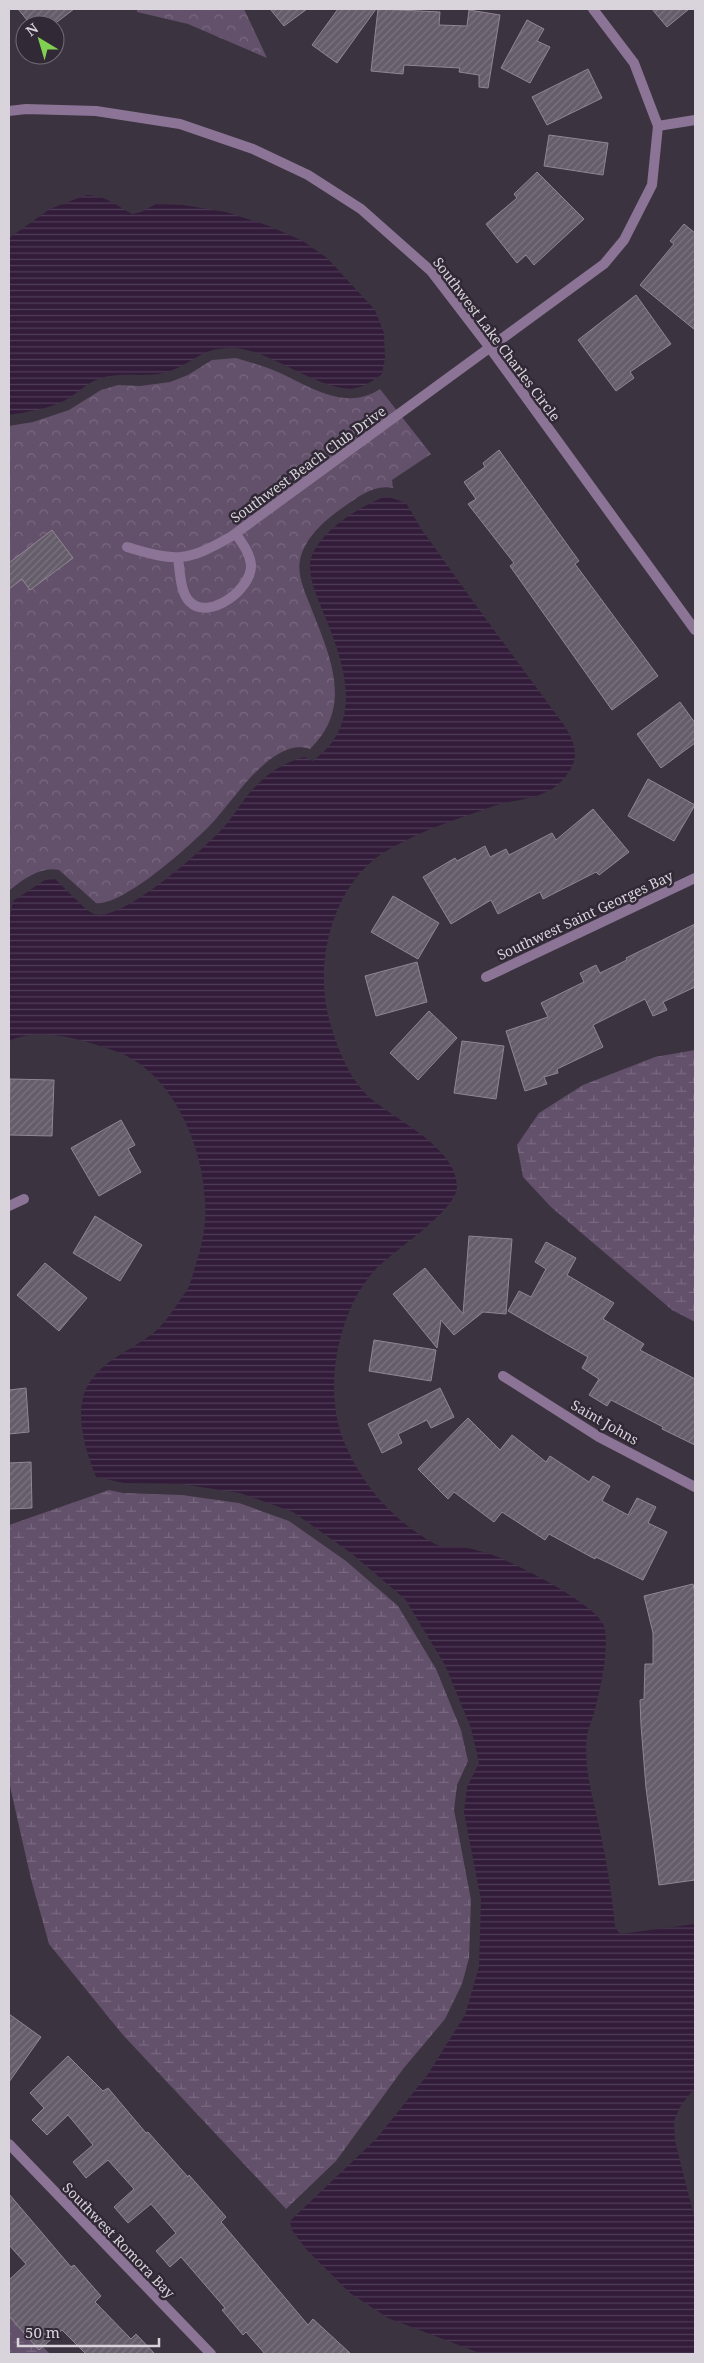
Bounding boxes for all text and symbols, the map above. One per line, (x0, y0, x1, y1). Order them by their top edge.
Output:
north arrow (15, 15, 65, 65)
text: N (21, 18, 42, 40)
street label: Southwest Lake Charles Circle (429, 253, 565, 425)
street label: Southwest Beach Club Drive (226, 401, 390, 527)
street label: Southwest Saint Georges Bay (494, 866, 676, 964)
street label: Saint Johns (568, 1395, 642, 1449)
street label: Southwest Romora Bay (59, 2178, 179, 2302)
scale bar (18, 2316, 159, 2348)
text: 50 m (25, 2322, 60, 2342)

